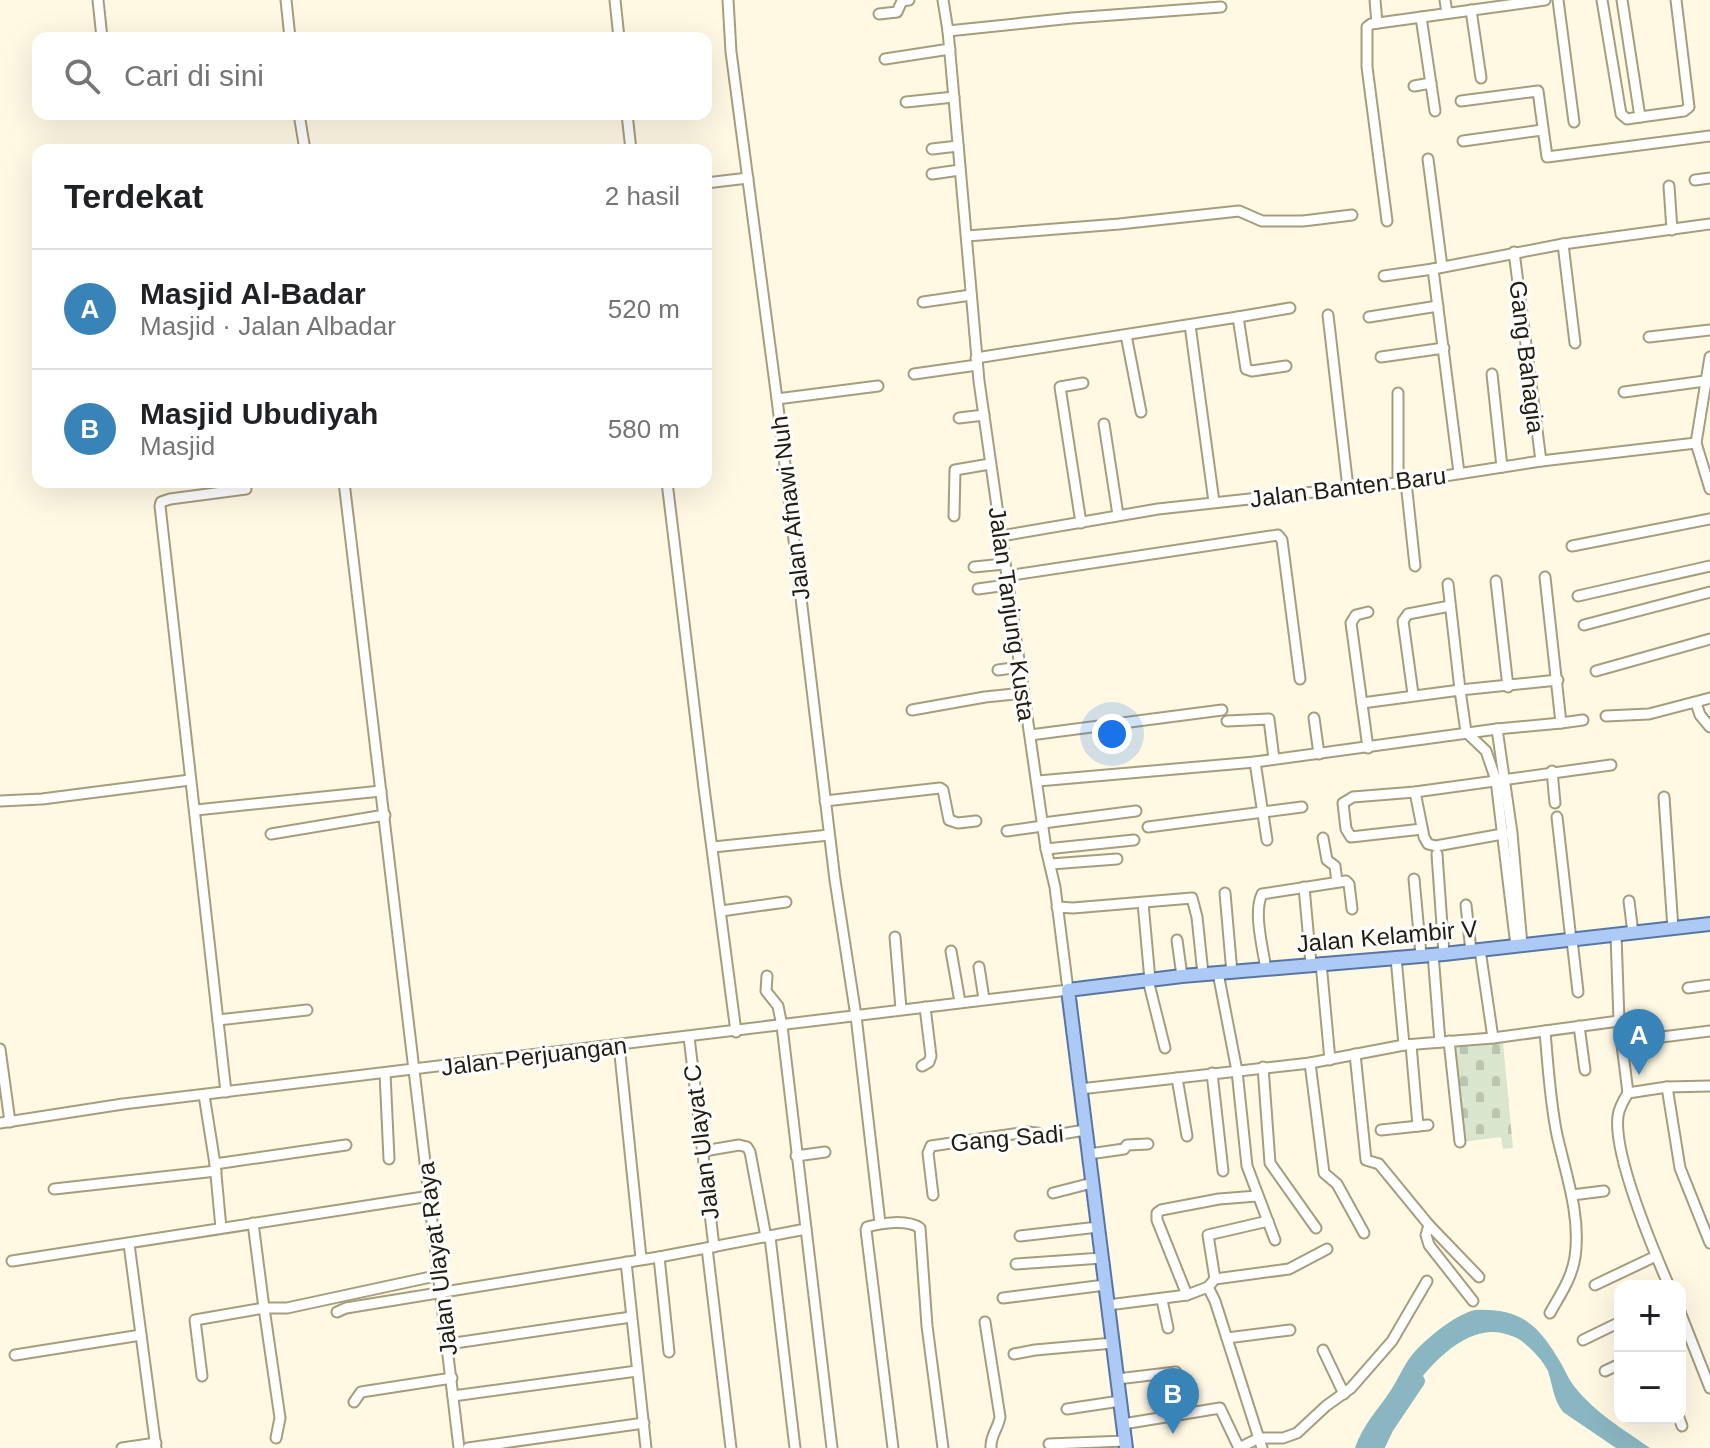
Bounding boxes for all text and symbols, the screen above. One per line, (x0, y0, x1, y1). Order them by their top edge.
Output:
search box (32, 32, 712, 120)
icon: search (60, 54, 104, 98)
text: Cari di sini (124, 59, 264, 92)
text: Terdekat (64, 177, 203, 215)
text: 2 hasil (605, 181, 680, 211)
text: Masjid Al-Badar (140, 277, 366, 310)
street label: Gang Bahagia (1504, 279, 1550, 435)
text: A (81, 294, 99, 324)
text: 520 m (608, 294, 680, 324)
text: Masjid · Jalan Albadar (140, 311, 396, 341)
text: Masjid Ubudiyah (140, 397, 378, 430)
text: B (81, 414, 99, 444)
text: 580 m (608, 414, 680, 444)
street label: Jalan Afnawi Nuh (765, 414, 815, 602)
text: Masjid (140, 431, 215, 461)
street label: Jalan Banten Baru (1248, 462, 1448, 512)
street label: Jalan Tanjung Kusta (984, 505, 1040, 723)
your location (1092, 714, 1132, 754)
street label: Jalan Kelambir V (1295, 915, 1479, 957)
pin: A (1613, 1009, 1665, 1075)
street label: Jalan Perjuangan (440, 1031, 628, 1081)
street label: Jalan Ulayat C (678, 1063, 724, 1221)
street label: Gang Sadi (949, 1120, 1065, 1156)
street label: Jalan Ulayat Raya (412, 1160, 462, 1357)
map controls (1614, 1280, 1686, 1424)
button: + (1614, 1280, 1686, 1352)
button: − (1614, 1352, 1686, 1424)
pin: B (1147, 1368, 1199, 1434)

